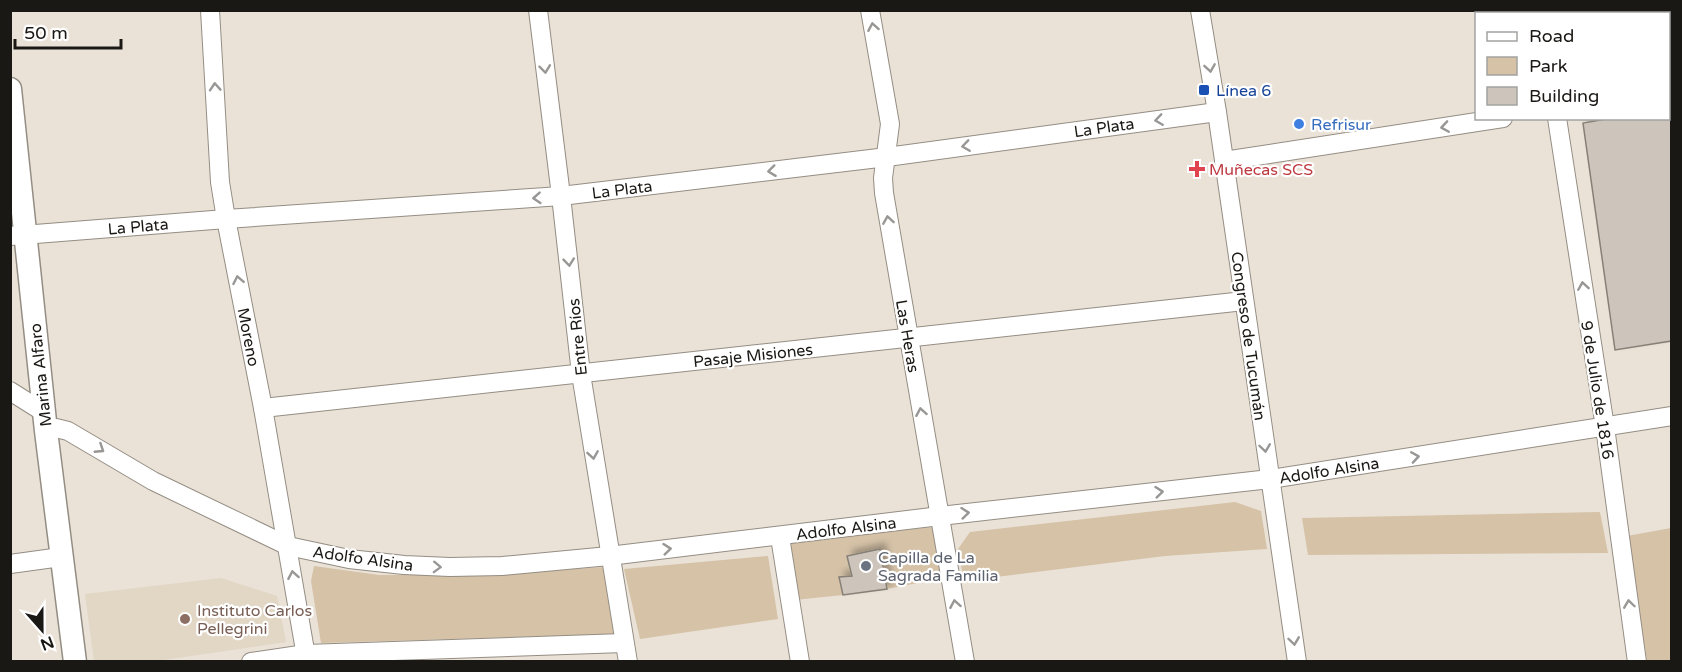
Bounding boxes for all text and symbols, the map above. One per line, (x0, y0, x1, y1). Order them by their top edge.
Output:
scale bar (15, 12, 122, 50)
legend (1475, 12, 1670, 120)
text: 50 m (24, 22, 68, 44)
one-way arrow (867, 22, 880, 32)
text: Road (1529, 25, 1574, 47)
text: Park (1529, 55, 1568, 77)
one-way arrow (539, 64, 551, 73)
one-way arrow (1203, 64, 1215, 73)
place label: Línea 6 (1216, 81, 1271, 101)
one-way arrow (208, 83, 221, 92)
marker: Línea 6 (1197, 83, 1211, 97)
text: Building (1529, 85, 1599, 107)
one-way arrow (1154, 113, 1164, 125)
street label: La Plata (1073, 114, 1136, 142)
place label: Refrisur (1311, 115, 1372, 135)
marker: Refrisur (1292, 117, 1306, 131)
one-way arrow (1440, 121, 1449, 133)
one-way arrow (961, 140, 970, 152)
place label: Muñecas SCS (1209, 160, 1313, 180)
marker: Muñecas SCS (1190, 162, 1204, 176)
one-way arrow (768, 164, 777, 176)
street label: La Plata (591, 176, 654, 204)
one-way arrow (532, 191, 541, 204)
street label: La Plata (107, 214, 169, 240)
one-way arrow (883, 215, 895, 224)
street label: Congreso de Tucumán (1226, 250, 1270, 422)
one-way arrow (562, 258, 574, 267)
one-way arrow (232, 276, 245, 286)
one-way arrow (1577, 281, 1589, 290)
street label: Entre Ríos (564, 297, 592, 377)
street label: Las Heras (891, 298, 923, 374)
street label: Moreno (233, 306, 264, 368)
street label: 9 de Julio de 1816 (1576, 319, 1618, 461)
street label: Marina Alfaro (26, 322, 56, 428)
street label: Pasaje Misiones (692, 340, 814, 372)
one-way arrow (916, 407, 928, 416)
one-way arrow (93, 442, 104, 453)
one-way arrow (1259, 443, 1271, 453)
one-way arrow (587, 451, 599, 460)
one-way arrow (1410, 451, 1419, 463)
street label: Adolfo Alsina (1278, 453, 1381, 489)
one-way arrow (1154, 486, 1164, 499)
one-way arrow (961, 507, 970, 520)
street label: Adolfo Alsina (795, 513, 898, 545)
street label: Adolfo Alsina (311, 542, 414, 576)
one-way arrow (663, 544, 672, 556)
place label: Capilla de La Sagrada Familia (878, 548, 998, 586)
marker: Capilla de La Sagrada Familia (859, 559, 873, 573)
one-way arrow (432, 560, 441, 573)
one-way arrow (287, 571, 299, 580)
one-way arrow (950, 599, 962, 609)
one-way arrow (1623, 599, 1635, 608)
north arrow (12, 600, 72, 660)
place label: Instituto Carlos Pellegrini (197, 601, 312, 639)
marker: Instituto Carlos Pellegrini (178, 612, 192, 626)
text: N (37, 631, 57, 655)
one-way arrow (1288, 636, 1300, 646)

